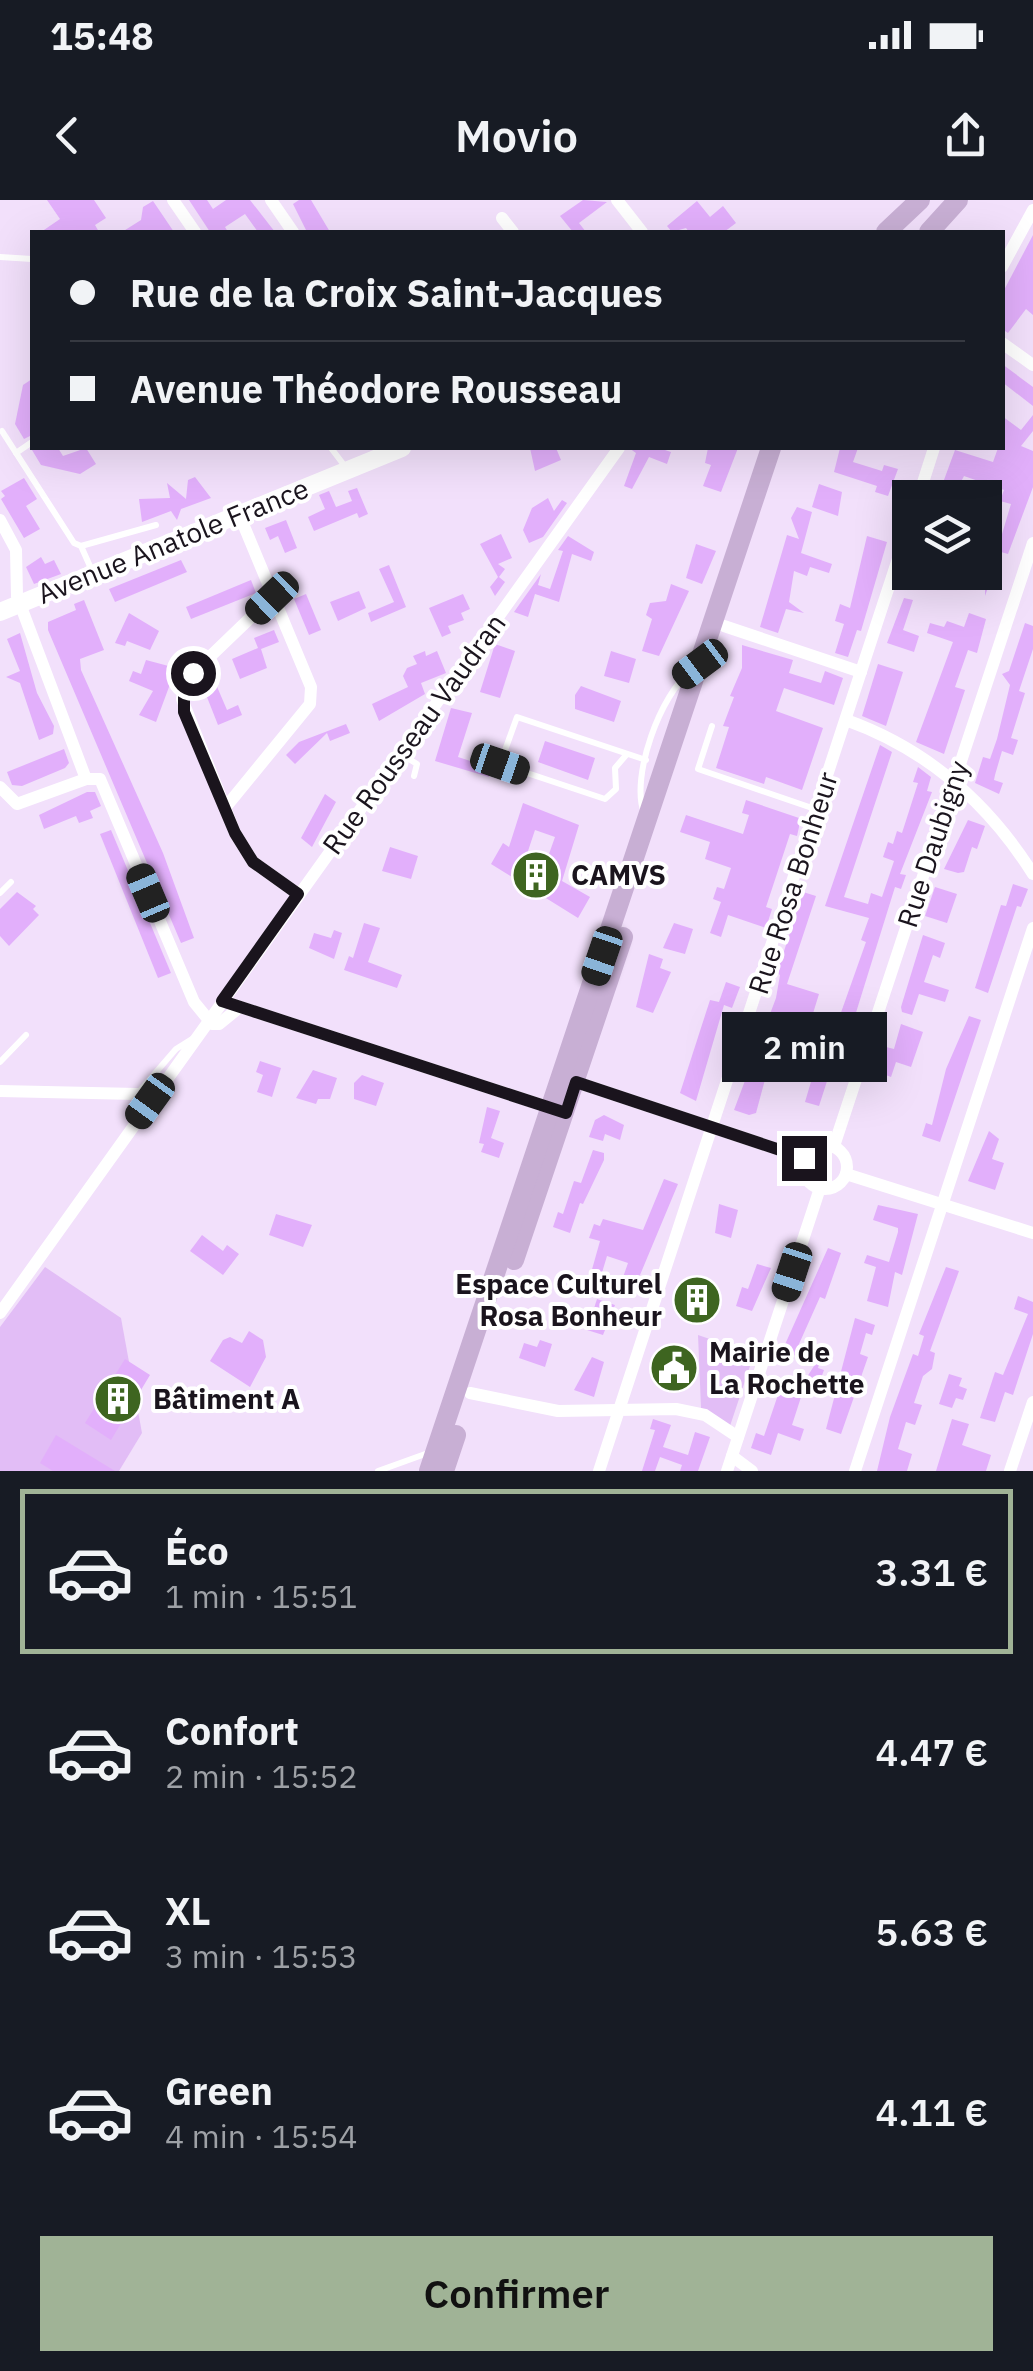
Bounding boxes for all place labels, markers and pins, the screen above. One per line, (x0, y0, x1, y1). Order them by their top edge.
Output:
building icon: CAMVS (510, 849, 562, 901)
place label: CAMVS (571, 856, 666, 893)
place label: Espace Culturel Rosa Bonheur (455, 1265, 662, 1334)
building icon: Espace Culturel Rosa Bonheur (671, 1274, 723, 1326)
place label: Mairie de La Rochette (709, 1333, 865, 1402)
public building icon: Mairie de La Rochette (648, 1342, 700, 1394)
building icon: Bâtiment A (92, 1373, 144, 1425)
place label: Bâtiment A (153, 1380, 300, 1417)

